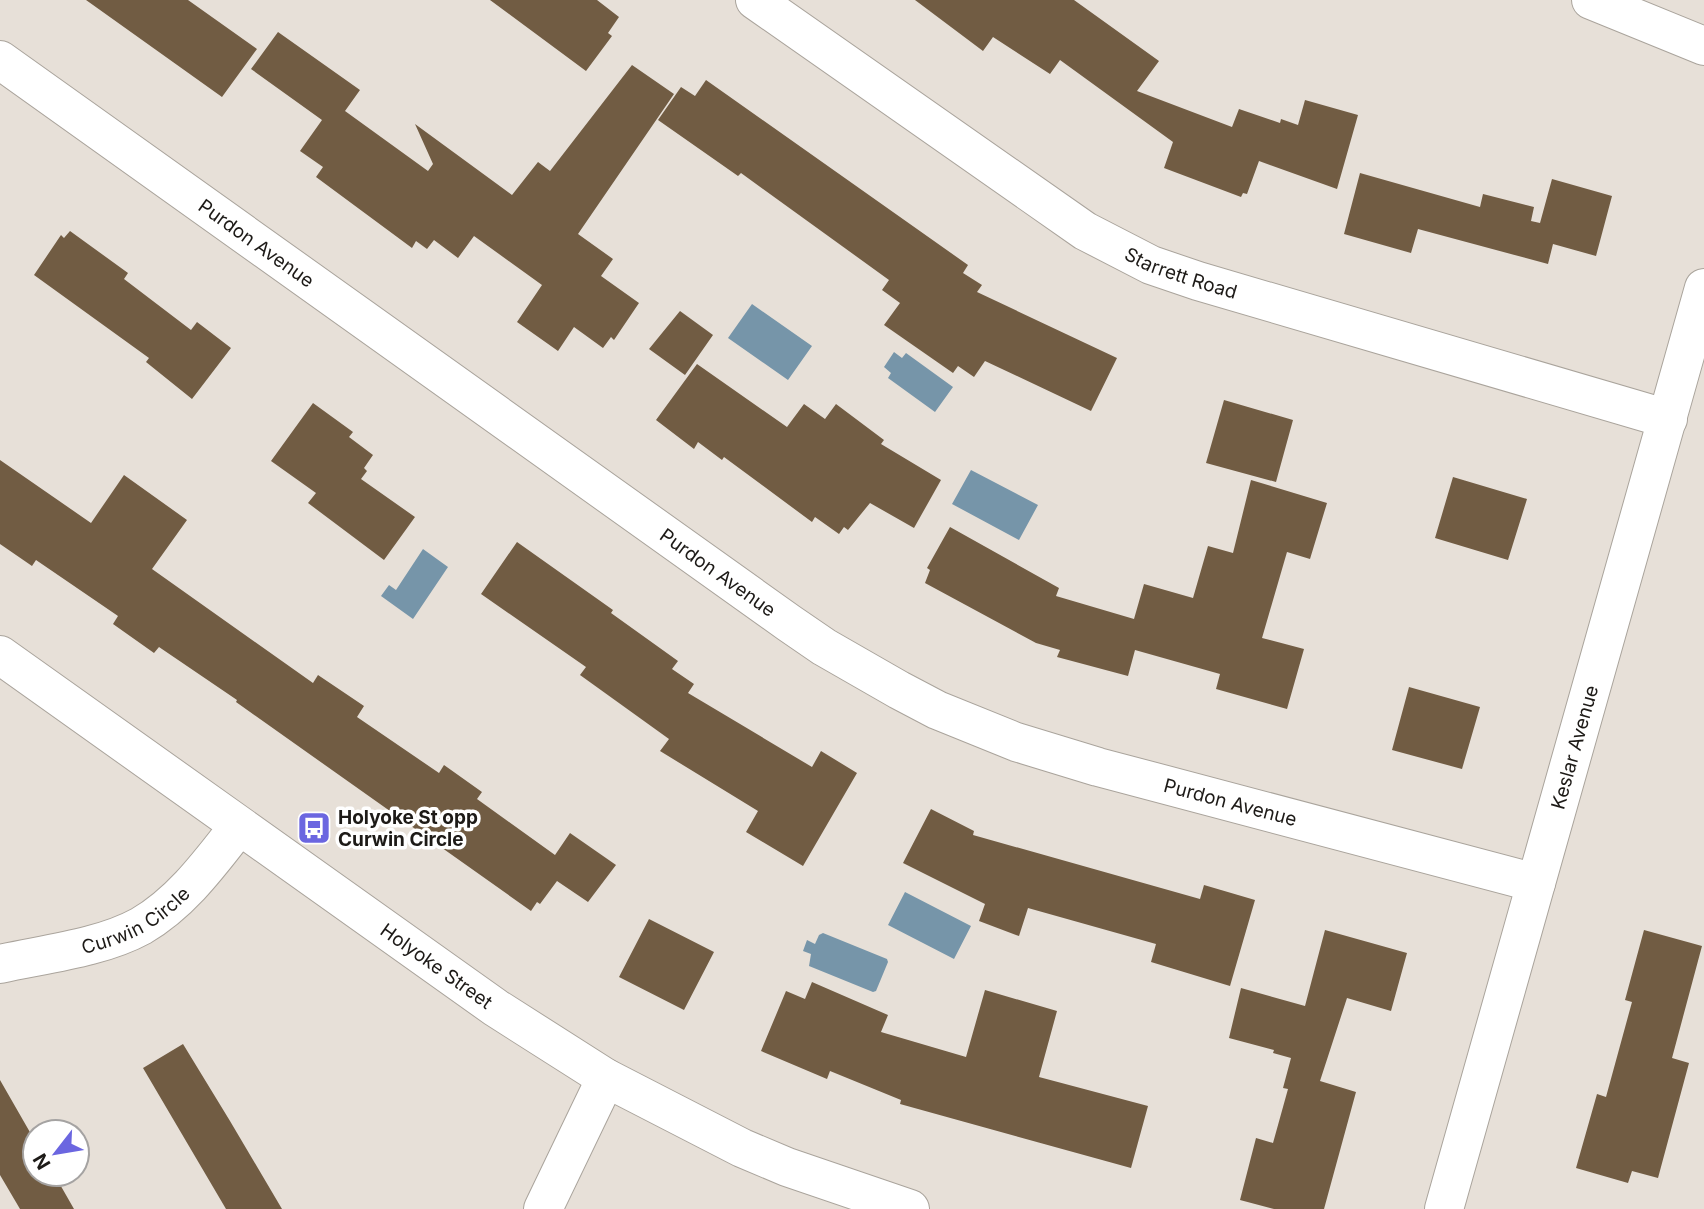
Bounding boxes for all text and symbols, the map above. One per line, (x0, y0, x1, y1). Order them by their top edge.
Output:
street label: Purdon Avenue (194, 194, 318, 292)
street label: Starrett Road (1121, 242, 1240, 304)
street label: Purdon Avenue (655, 524, 780, 622)
street label: Keslar Avenue (1546, 683, 1603, 812)
street label: Purdon Avenue (1161, 774, 1299, 831)
place label: Holyoke St opp Curwin Circle (338, 806, 478, 851)
bus stop icon: Holyoke St opp Curwin Circle (295, 809, 333, 847)
street label: Curwin Circle (79, 882, 195, 959)
street label: Holyoke Street (376, 919, 497, 1014)
north arrow (21, 1118, 91, 1188)
text: N (28, 1149, 55, 1174)

